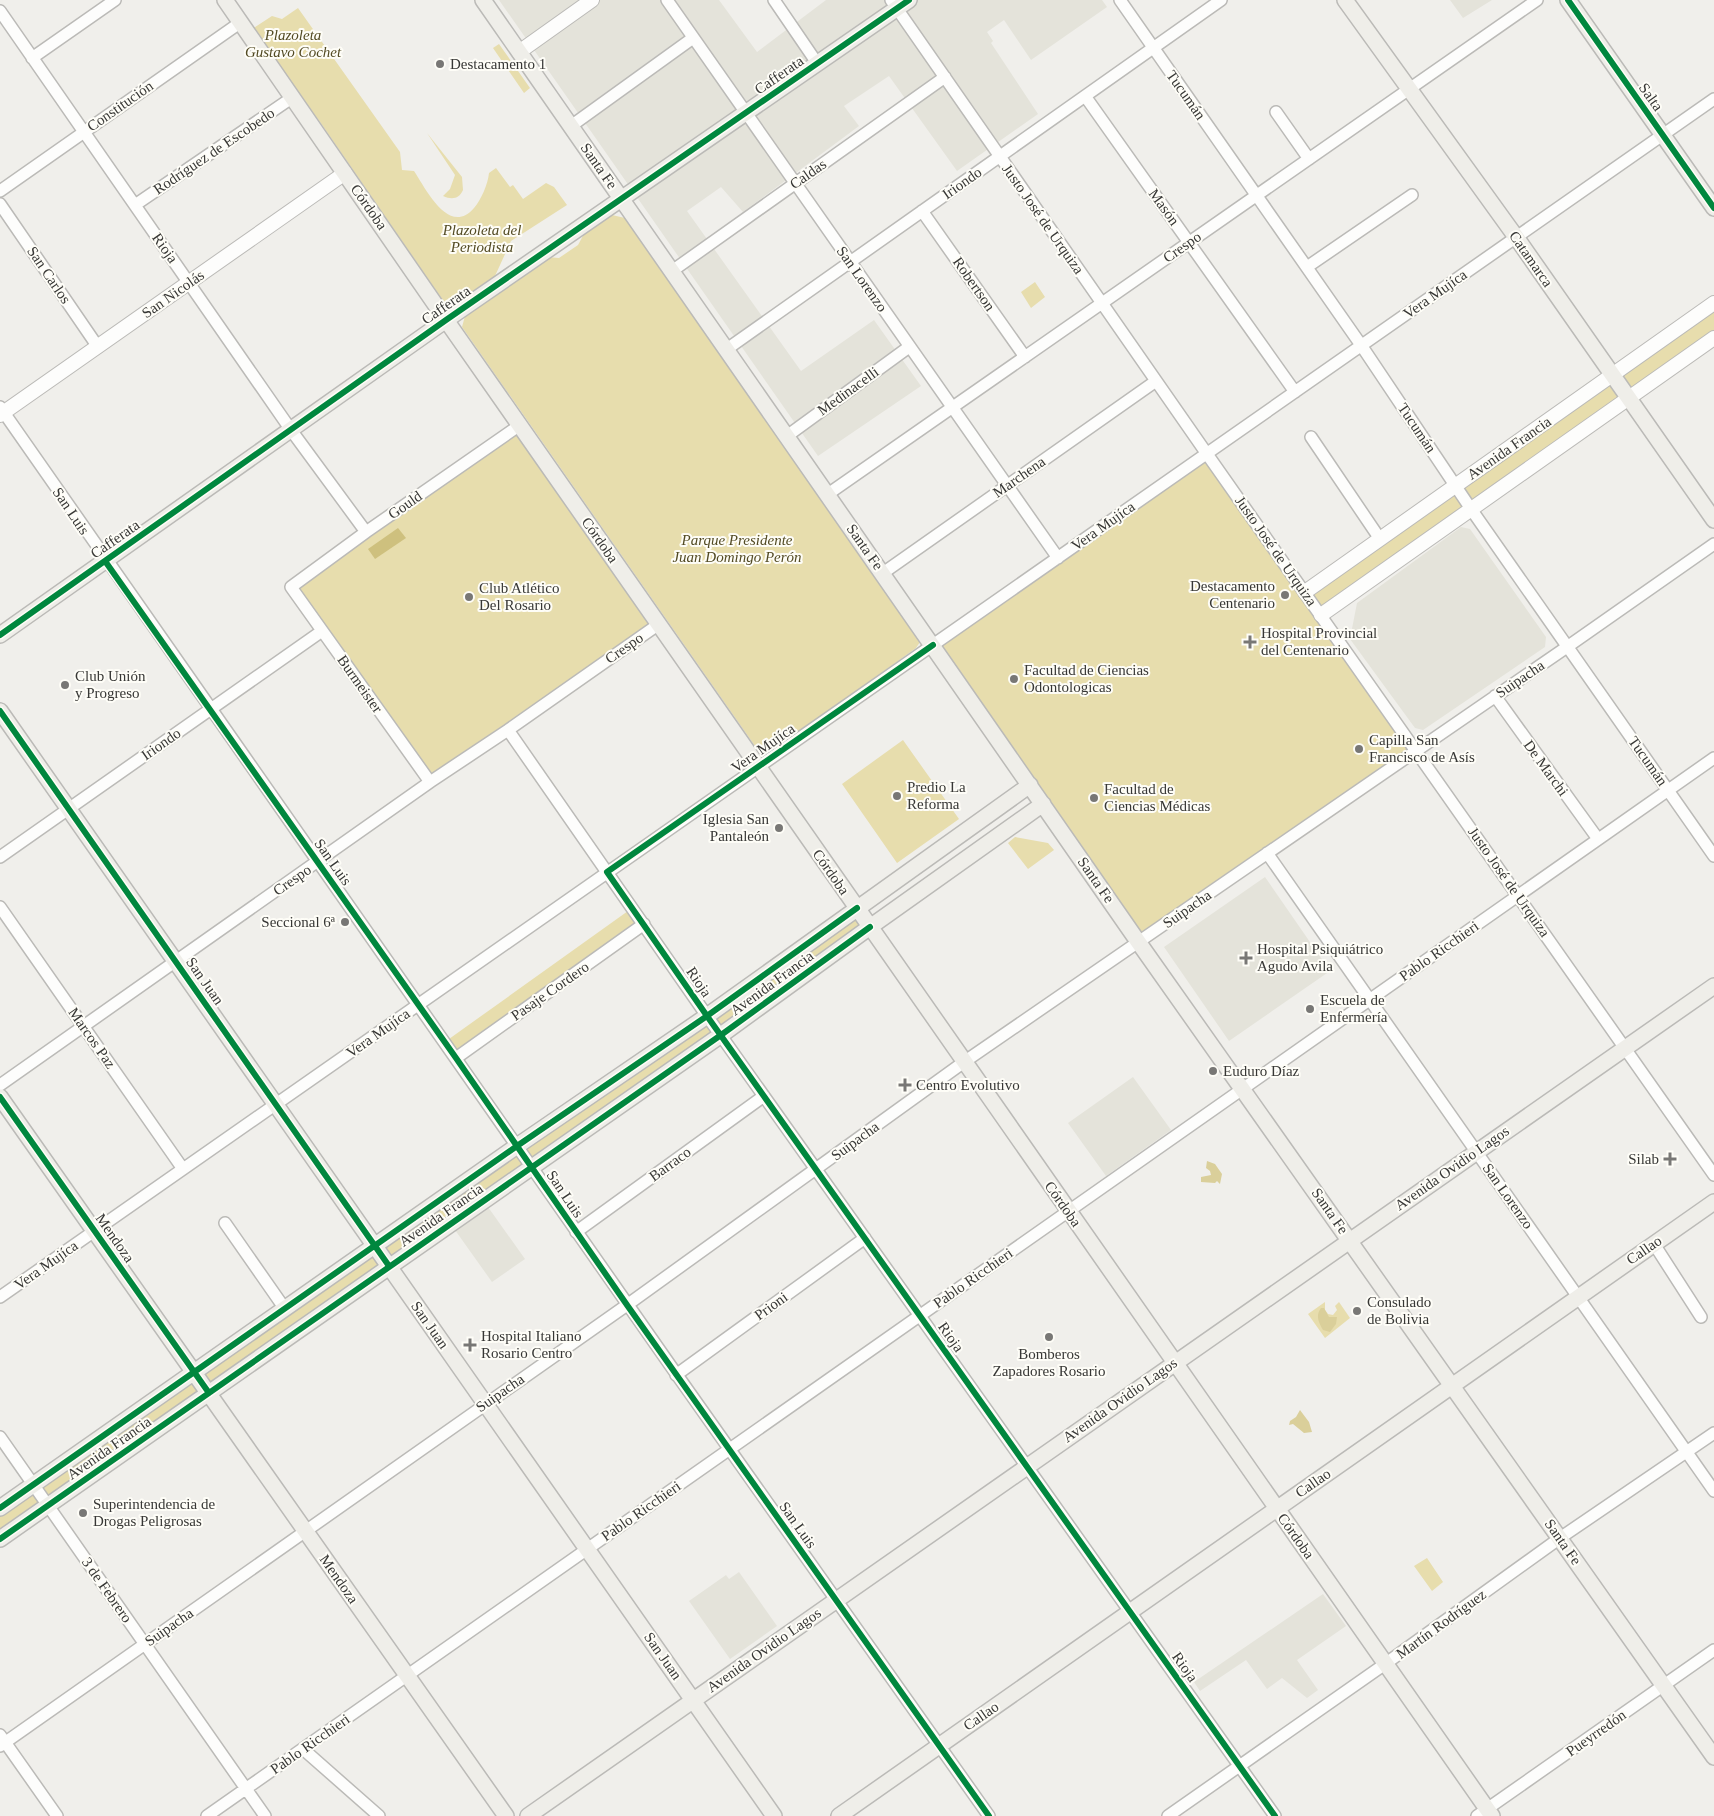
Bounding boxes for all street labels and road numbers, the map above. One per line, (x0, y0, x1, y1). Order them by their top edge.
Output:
street label: Cafferata (752, 52, 807, 97)
street label: Tucumán (1163, 67, 1209, 123)
street label: Constitución (84, 77, 156, 135)
street label: Salta (1636, 80, 1666, 114)
street label: Rodríguez de Escobedo (150, 105, 278, 197)
street label: Santa Fe (578, 140, 621, 192)
street label: Caldas (787, 156, 829, 192)
street label: Justo José de Urquiza (999, 161, 1087, 277)
street label: Iriondo (939, 164, 985, 202)
street label: Córdoba (348, 181, 391, 233)
street label: Masón (1146, 186, 1183, 229)
street label: Crespo (1160, 228, 1204, 266)
street label: Catamarca (1506, 228, 1556, 290)
street label: Rioja (149, 230, 181, 266)
street label: San Carlos (24, 243, 74, 307)
street label: San Lorenzo (834, 243, 890, 315)
street label: Robertson (950, 254, 999, 314)
street label: Vera Mujíca (1400, 266, 1470, 322)
street label: San Nicolás (139, 267, 207, 321)
street label: Cafferata (419, 282, 474, 327)
street label: Medinacelli (814, 363, 882, 419)
street label: Tucumán (1395, 400, 1440, 456)
street label: Avenida Francia (1464, 413, 1554, 483)
street label: Marchena (990, 453, 1048, 501)
street label: San Luis (50, 485, 93, 538)
street label: Gould (385, 487, 425, 522)
street label: Justo José de Urquiza (1232, 493, 1320, 609)
street label: Vera Mujíca (1068, 498, 1138, 554)
street label: Córdoba (579, 514, 622, 566)
street label: Cafferata (88, 516, 143, 561)
street label: Santa Fe (844, 521, 887, 573)
street label: Crespo (602, 629, 646, 667)
street label: Burmeister (334, 652, 386, 716)
street label: Suipacha (1493, 657, 1548, 701)
street label: Vera Mujíca (728, 720, 798, 776)
street label: Iriondo (138, 725, 184, 763)
street label: Tucumán (1625, 733, 1671, 789)
street label: De Marchi (1521, 737, 1571, 799)
street label: Justo José de Urquiza (1465, 824, 1553, 940)
street label: San Luis (311, 836, 355, 888)
street label: Córdoba (810, 846, 853, 898)
street label: Santa Fe (1075, 854, 1118, 906)
street label: Crespo (270, 861, 314, 899)
street label: Suipacha (1160, 886, 1214, 931)
street label: Pablo Ricchieri (1396, 918, 1482, 984)
street label: Avenida Francia (727, 947, 817, 1018)
street label: San Juan (183, 954, 227, 1008)
street label: Pasaje Cordero (508, 958, 592, 1024)
street label: Rioja (683, 964, 715, 1000)
street label: Marcos Paz (65, 1005, 119, 1072)
street label: Vera Mujíca (343, 1005, 413, 1061)
street label: Suipacha (828, 1118, 882, 1164)
street label: Avenida Ovidio Lagos (1392, 1122, 1512, 1213)
street label: Barraco (646, 1144, 694, 1184)
street label: San Lorenzo (1480, 1160, 1536, 1232)
street label: San Luis (544, 1168, 587, 1221)
street label: Córdoba (1042, 1178, 1085, 1230)
street label: Avenida Francia (396, 1180, 486, 1250)
street label: Santa Fe (1309, 1185, 1352, 1237)
street label: Mendoza (92, 1211, 138, 1266)
street label: Callao (1623, 1232, 1665, 1268)
street label: Vera Mujíca (11, 1237, 81, 1293)
street label: Pablo Ricchieri (930, 1245, 1016, 1311)
street label: Prioni (751, 1289, 791, 1323)
street label: San Juan (408, 1298, 452, 1352)
street label: Rioja (935, 1319, 967, 1355)
street label: Avenida Ovidio Lagos (1060, 1354, 1180, 1445)
street label: Suipacha (473, 1370, 527, 1415)
street label: Avenida Francia (64, 1413, 154, 1483)
street label: Callao (1292, 1465, 1334, 1501)
street label: Pablo Ricchieri (598, 1478, 684, 1544)
street label: San Luis (776, 1499, 820, 1551)
street label: Córdoba (1275, 1510, 1318, 1562)
street label: Santa Fe (1542, 1516, 1585, 1568)
street label: Mendoza (316, 1552, 362, 1607)
street label: 3 de Febrero (79, 1554, 135, 1626)
street label: Martín Rodríguez (1393, 1586, 1489, 1662)
street label: Suipacha (142, 1604, 196, 1649)
street label: Avenida Ovidio Lagos (704, 1604, 824, 1695)
street label: San Juan (641, 1629, 685, 1683)
street label: Rioja (1169, 1649, 1201, 1685)
street label: Callao (960, 1698, 1002, 1734)
street label: Pueyrredón (1563, 1706, 1629, 1759)
street label: Pablo Ricchieri (267, 1711, 353, 1777)

